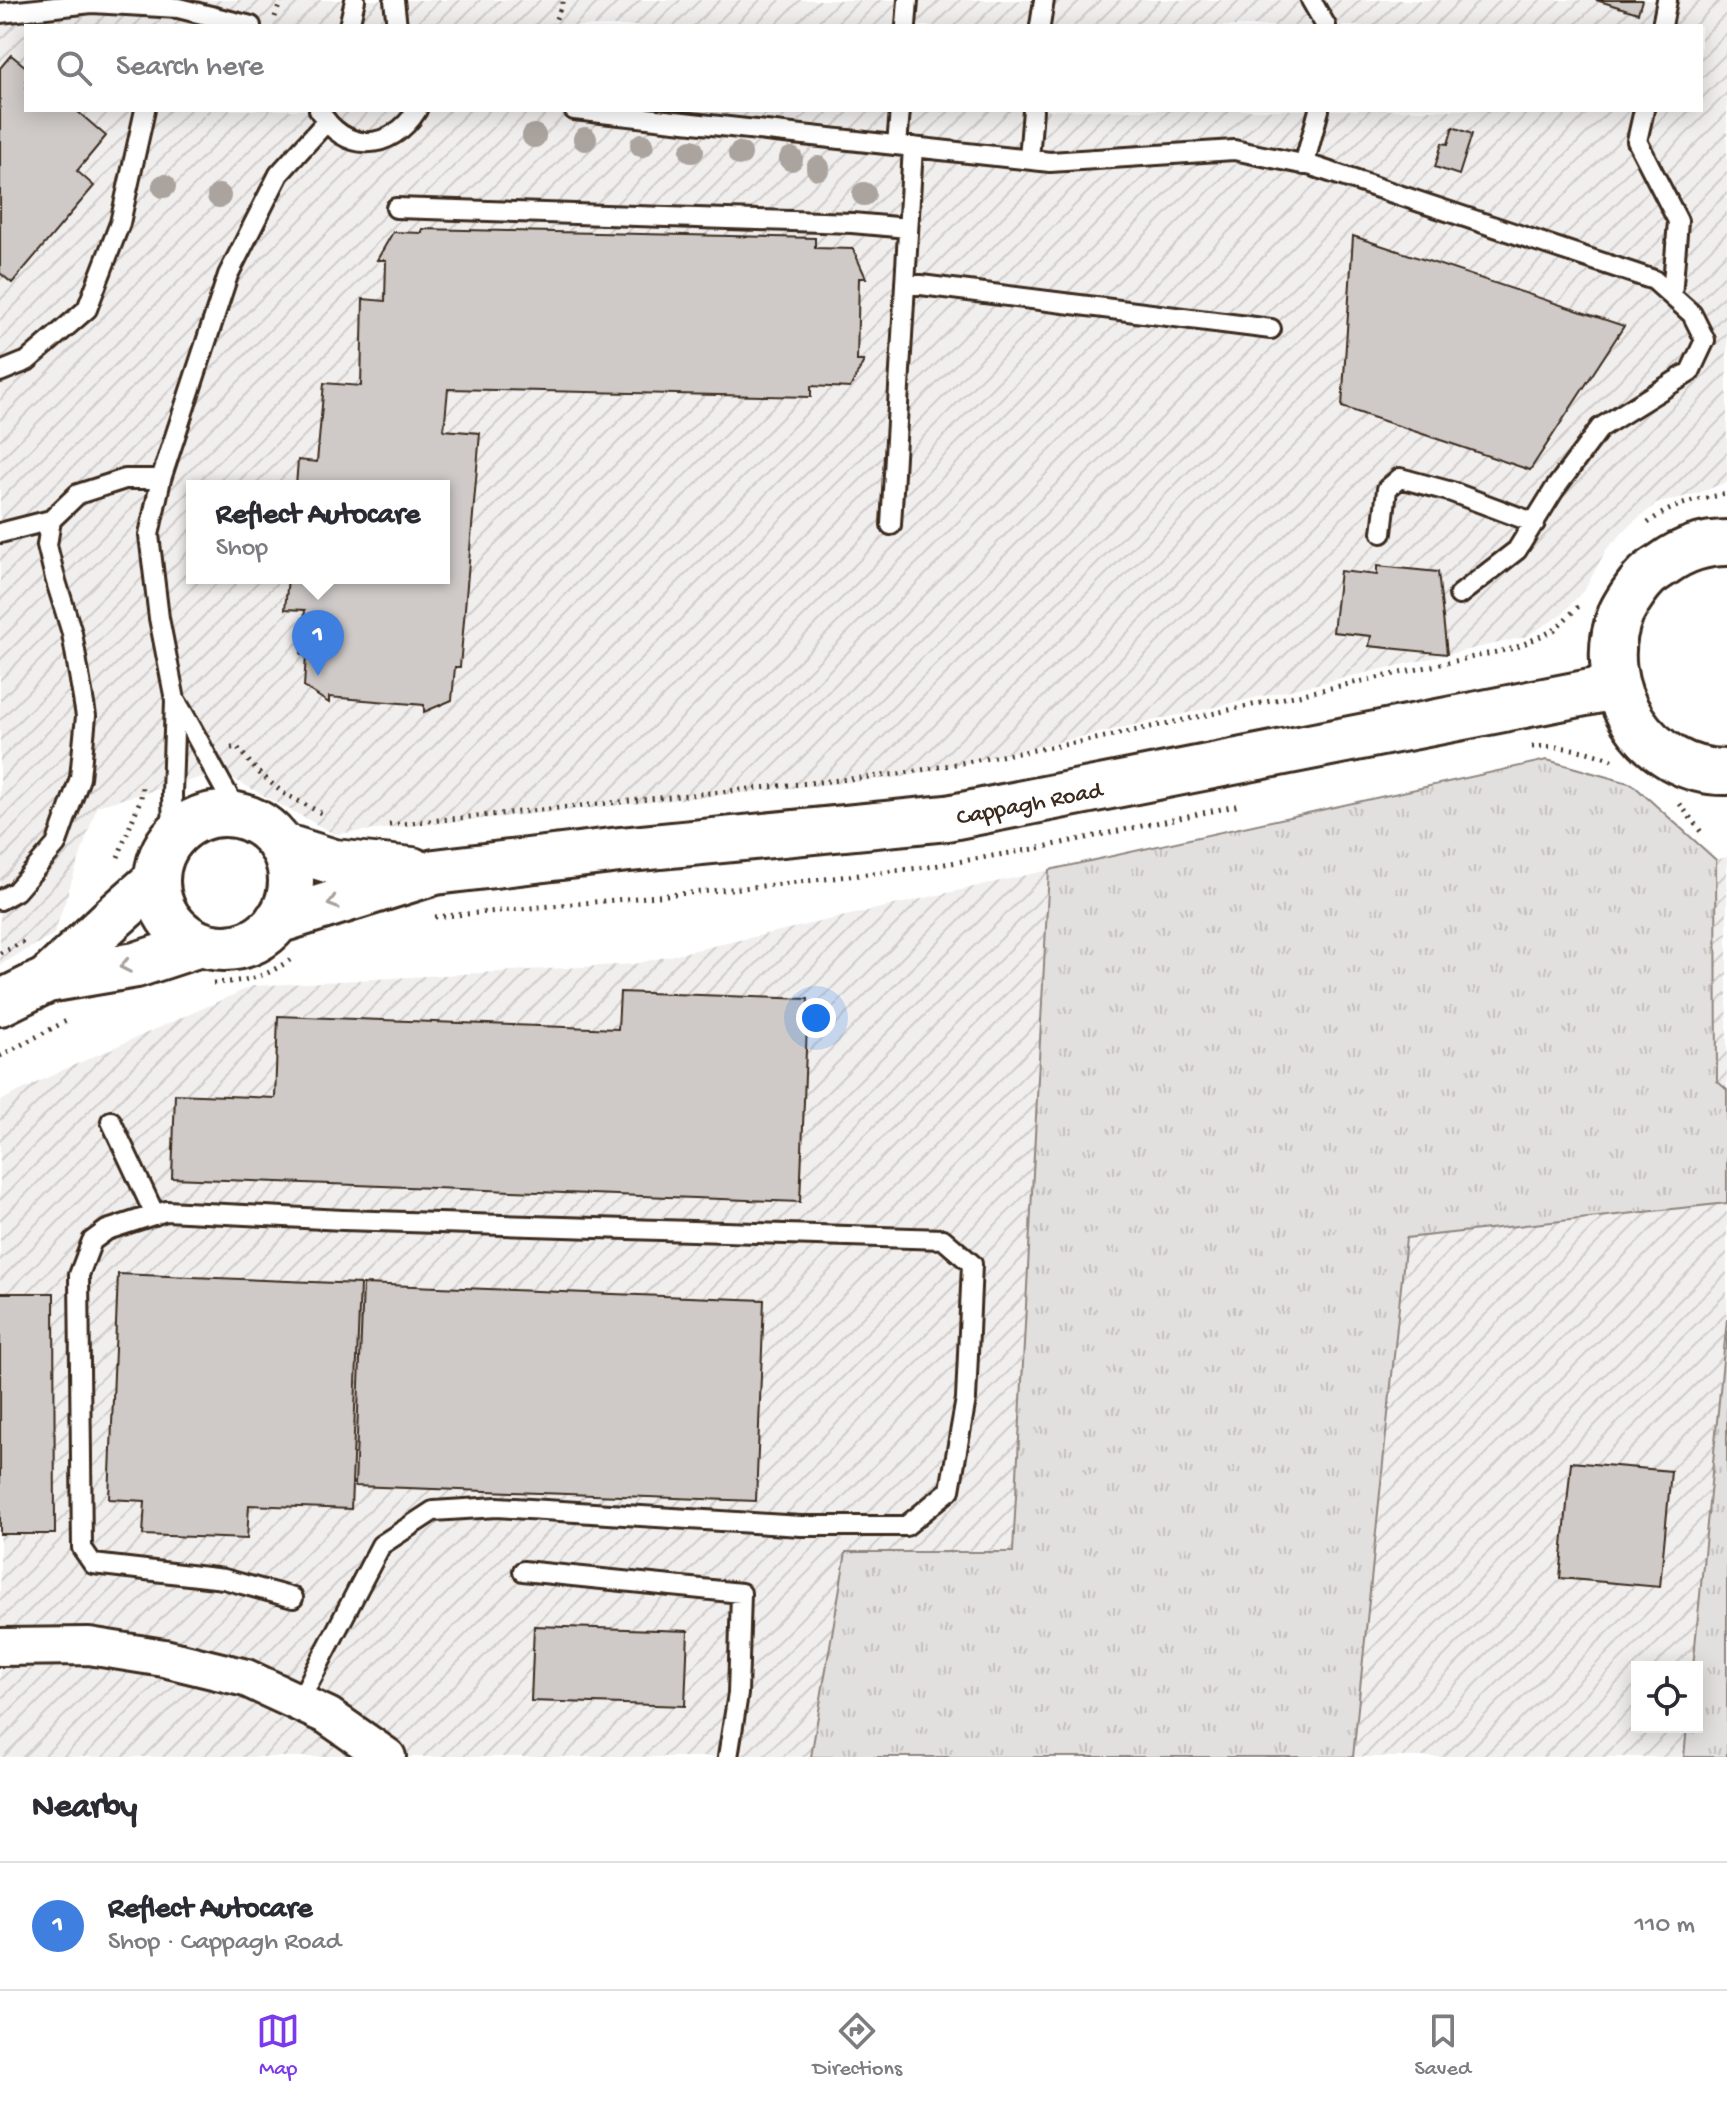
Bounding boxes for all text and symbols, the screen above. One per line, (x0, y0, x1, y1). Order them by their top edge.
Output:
search box (24, 24, 1703, 112)
icon: search (52, 46, 96, 90)
text: Search here (116, 51, 264, 86)
popup (186, 480, 450, 584)
text: Reflect Autocare (216, 499, 420, 534)
text: Shop (216, 534, 268, 565)
pin: 1 (292, 610, 344, 676)
street label: Cappagh Road (954, 777, 1107, 834)
one-way arrow (327, 894, 340, 910)
one-way arrow (119, 957, 133, 974)
your location (796, 998, 836, 1038)
map controls (1631, 1661, 1703, 1733)
button: locate (1631, 1661, 1703, 1733)
text: Nearby (32, 1789, 137, 1829)
text: Reflect Autocare (108, 1893, 313, 1928)
text: 1 (53, 1911, 63, 1942)
text: 110 m (1635, 1911, 1695, 1942)
text: Shop · Cappagh Road (108, 1928, 341, 1959)
tab: Map (256, 2009, 300, 2083)
tab: Directions (813, 2009, 902, 2083)
tab: Saved (1414, 2009, 1471, 2083)

